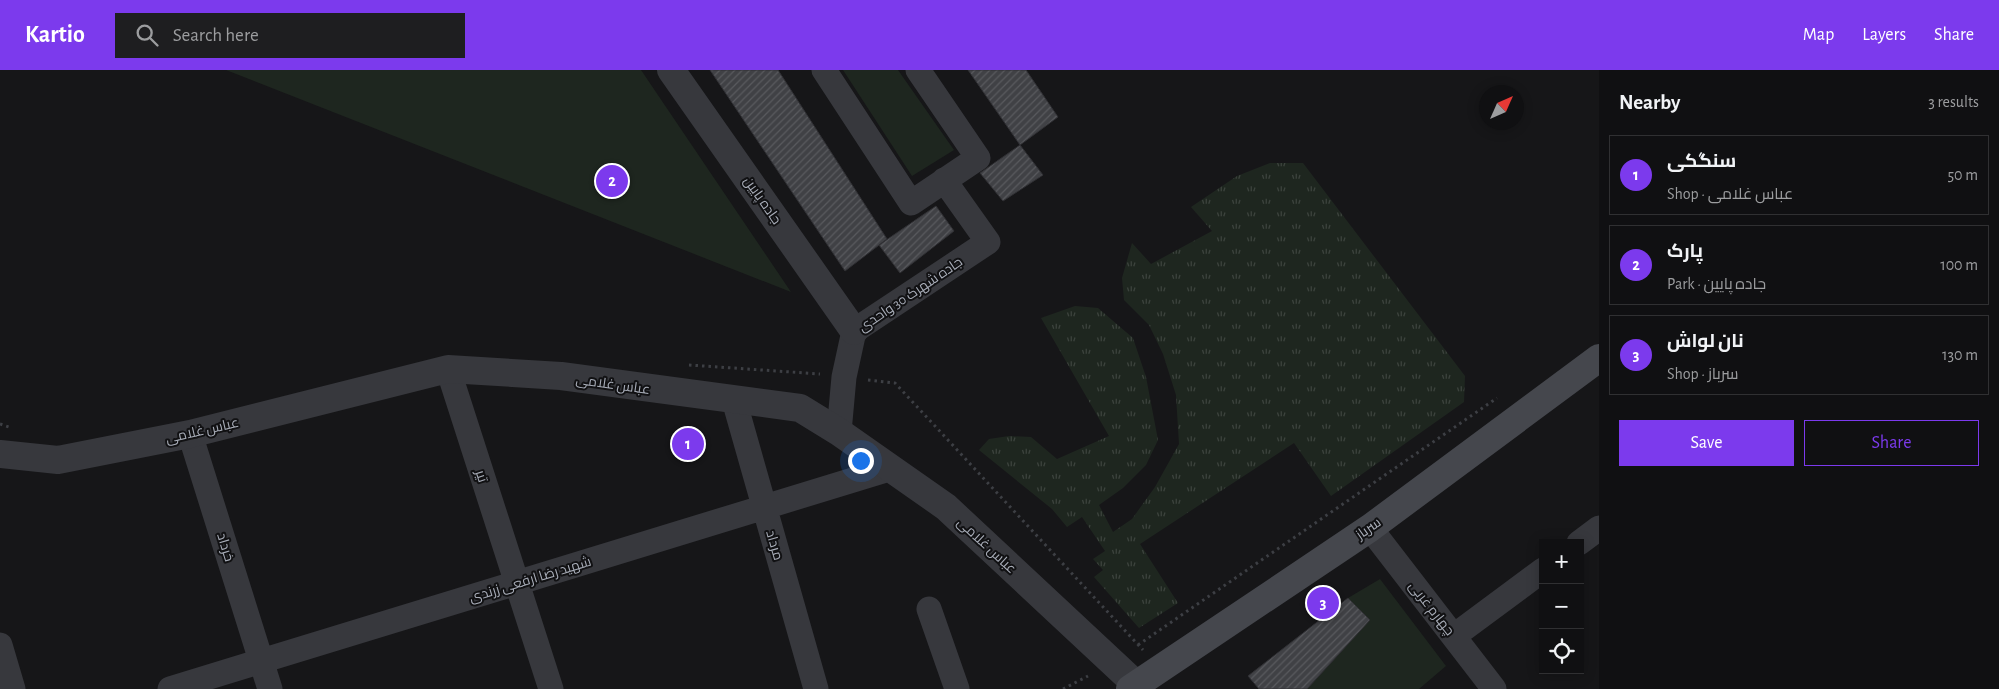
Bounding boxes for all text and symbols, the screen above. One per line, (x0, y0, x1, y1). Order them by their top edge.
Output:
search box (115, 13, 465, 58)
icon: search (133, 21, 161, 49)
text: Kartio (25, 23, 85, 47)
text: Search here (173, 26, 259, 45)
text: Map (1803, 26, 1834, 44)
text: Layers (1862, 26, 1906, 44)
text: Share (1934, 26, 1974, 44)
north arrow (1479, 85, 1524, 130)
text: Nearby (1619, 92, 1680, 113)
text: 3 results (1928, 94, 1979, 110)
text: سنگکی (1667, 152, 1736, 171)
pin: 2 (596, 162, 628, 200)
text: 1 (1633, 167, 1639, 183)
text: 50 m (1947, 167, 1978, 183)
street label: جاده پایین (739, 174, 784, 228)
text: Shop · عباس غلامی (1667, 186, 1793, 202)
text: پارک (1667, 242, 1703, 261)
street label: جاده شهرک 30 واحدی (856, 255, 965, 335)
text: 2 (1632, 257, 1640, 273)
text: 100 m (1940, 257, 1978, 273)
text: Park · جاده پایین (1667, 276, 1766, 292)
text: نان لواش (1667, 332, 1744, 351)
text: 3 (1633, 347, 1639, 363)
text: 130 m (1942, 347, 1978, 363)
text: Shop · سرباز (1667, 366, 1739, 382)
street label: عباس غلامی (575, 373, 651, 397)
street label: عباس غلامی (164, 416, 240, 446)
button: Save (1619, 420, 1794, 466)
button: Share (1804, 420, 1979, 466)
pin: 1 (672, 425, 704, 463)
your location (848, 448, 874, 474)
street label: تیر (472, 467, 490, 484)
street label: عباس غلامی (954, 515, 1018, 576)
street label: سرباز (1353, 515, 1384, 543)
street label: مرداد (763, 529, 785, 562)
street label: خرداد (214, 531, 236, 563)
map controls (1539, 539, 1584, 674)
button: + (1539, 539, 1584, 584)
street label: شهید رضا ارفعی زرندی (468, 555, 593, 605)
street label: چهارم غربی (1404, 579, 1457, 640)
pin: 3 (1307, 584, 1339, 622)
button: − (1539, 584, 1584, 629)
button: locate (1539, 629, 1584, 674)

